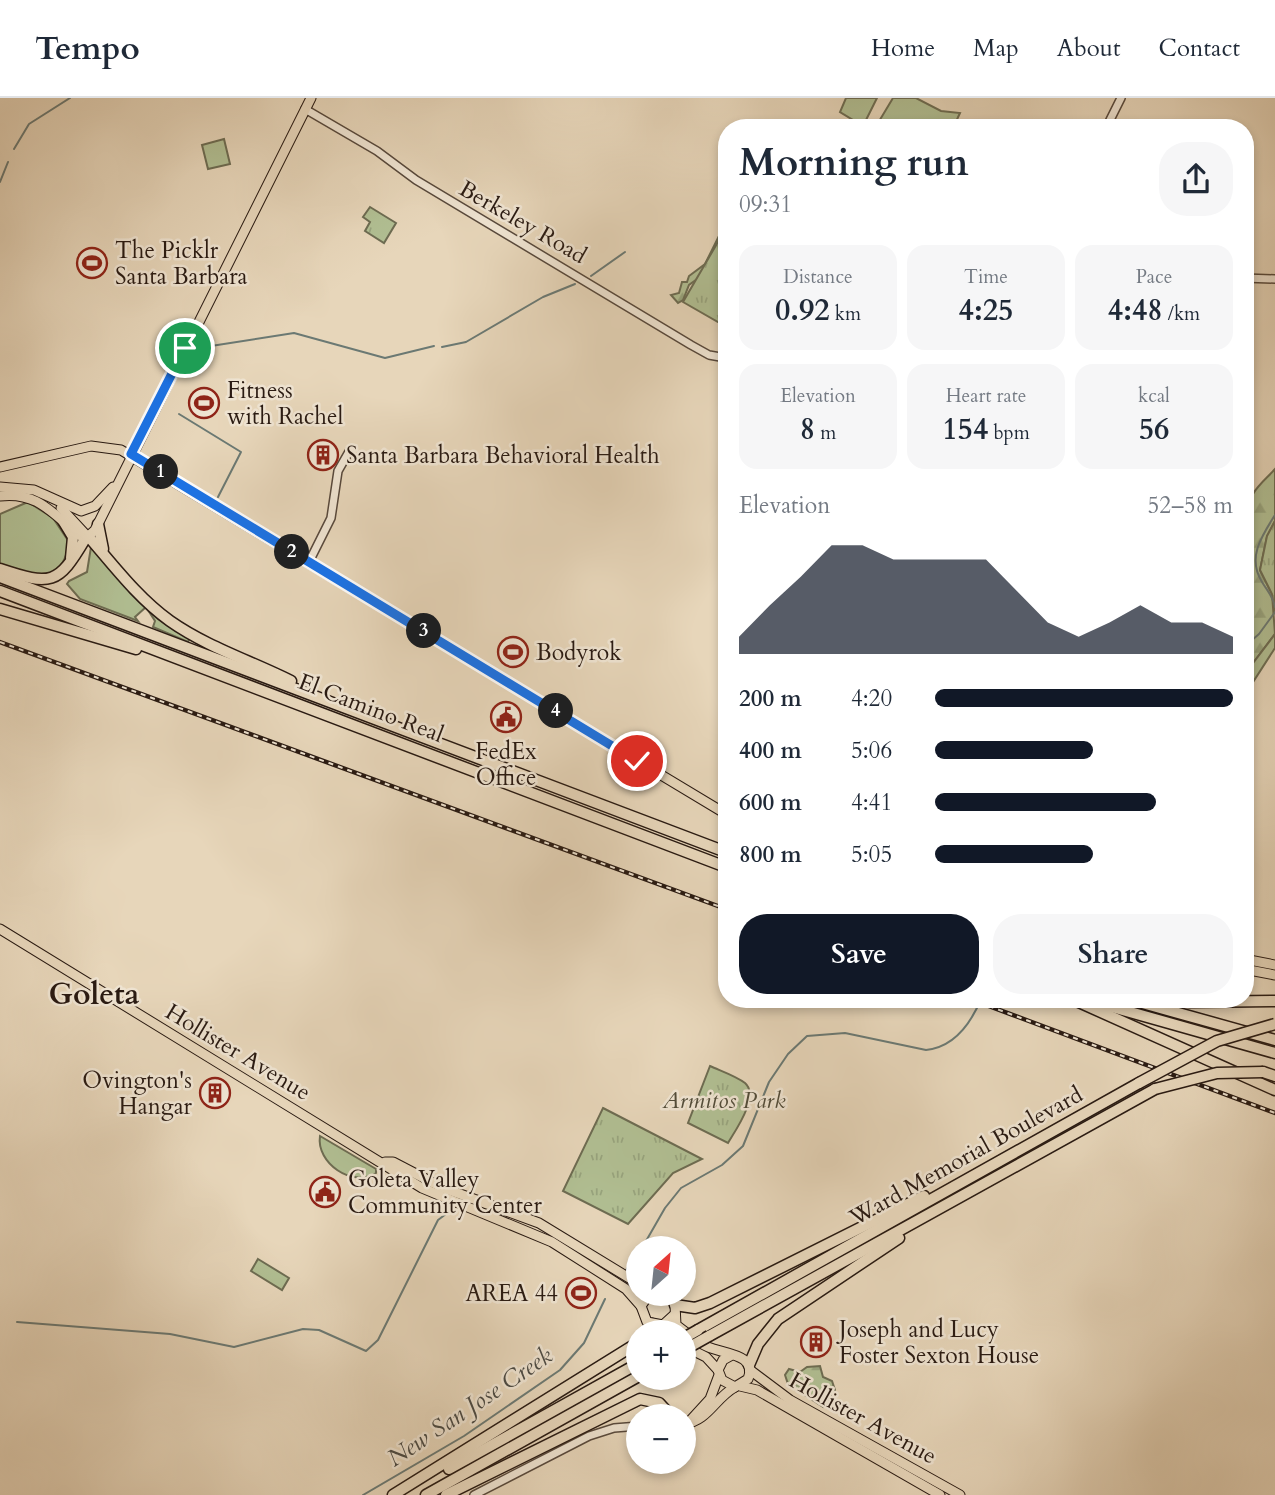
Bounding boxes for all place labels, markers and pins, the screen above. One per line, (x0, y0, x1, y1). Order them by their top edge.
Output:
place label: The Picklr Santa Barbara (115, 235, 248, 292)
sports icon: The Picklr Santa Barbara (75, 246, 109, 280)
pin (155, 318, 215, 378)
place label: Fitness with Rachel (227, 375, 343, 432)
sports icon: Fitness with Rachel (187, 386, 221, 420)
building icon: Santa Barbara Behavioral Health (306, 438, 340, 472)
place label: Santa Barbara Behavioral Health (346, 440, 660, 471)
pin: 1 (144, 454, 178, 490)
pin: 2 (274, 534, 310, 570)
pin: 3 (406, 614, 442, 648)
sports icon: Bodyrok (496, 635, 530, 669)
place label: Bodyrok (536, 637, 622, 668)
pin: 4 (538, 694, 574, 728)
public building icon: FedEx Office (489, 700, 523, 734)
pin (607, 731, 667, 791)
place label: FedEx Office (475, 736, 537, 793)
place label: Ovington's Hangar (82, 1065, 193, 1122)
building icon: Ovington's Hangar (198, 1076, 232, 1110)
place label: Goleta Valley Community Center (348, 1164, 542, 1221)
public building icon: Goleta Valley Community Center (308, 1175, 342, 1209)
sports icon: AREA 44 (564, 1276, 598, 1310)
place label: AREA 44 (465, 1278, 558, 1309)
place label: Joseph and Lucy Foster Sexton House (836, 1314, 1039, 1371)
building icon: Joseph and Lucy Foster Sexton House (799, 1325, 833, 1359)

